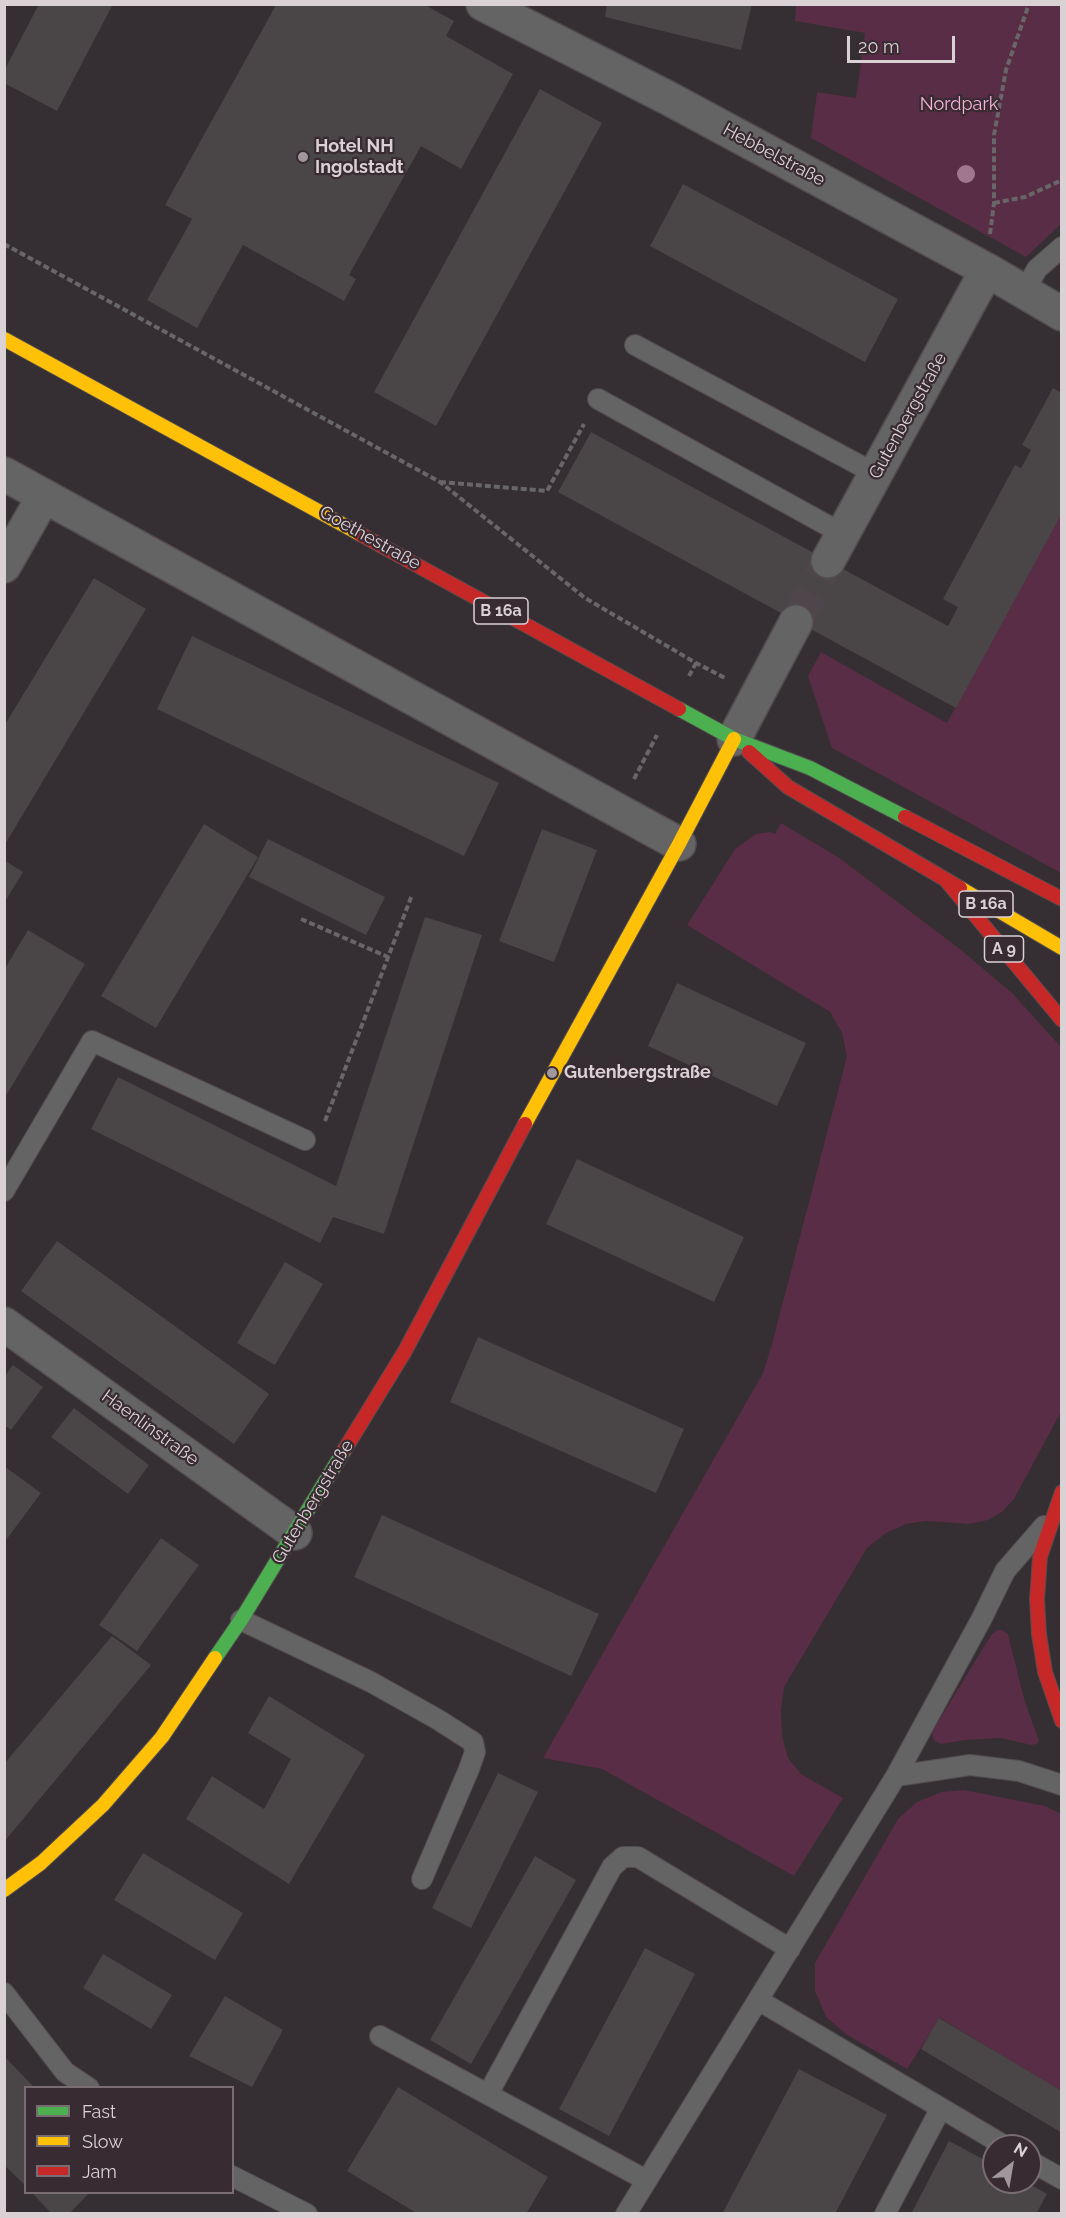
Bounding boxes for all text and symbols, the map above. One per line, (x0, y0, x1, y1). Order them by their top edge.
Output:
scale bar (850, 24, 958, 62)
text: 20 m (858, 36, 900, 57)
park label: Nordpark (920, 94, 998, 116)
street label: Hebbelstraße (719, 119, 829, 191)
place label: Hotel NH Ingolstadt (315, 136, 404, 178)
marker: Hotel NH Ingolstadt (296, 150, 310, 164)
street label: Gutenbergstraße (864, 349, 952, 483)
street label: Goethestraße (316, 501, 424, 575)
road number: B 16a (474, 598, 528, 624)
road number: B 16a (959, 891, 1013, 917)
road number: A 9 (984, 936, 1024, 962)
place label: Gutenbergstraße (564, 1062, 711, 1084)
marker: Gutenbergstraße (545, 1066, 559, 1080)
street label: Haenlinstraße (97, 1386, 203, 1470)
street label: Gutenbergstraße (268, 1436, 358, 1568)
legend (24, 2086, 234, 2194)
text: Fast (82, 2101, 116, 2122)
text: Slow (82, 2131, 123, 2152)
north arrow (982, 2134, 1042, 2194)
text: N (1010, 2139, 1031, 2161)
text: Jam (82, 2161, 117, 2182)

